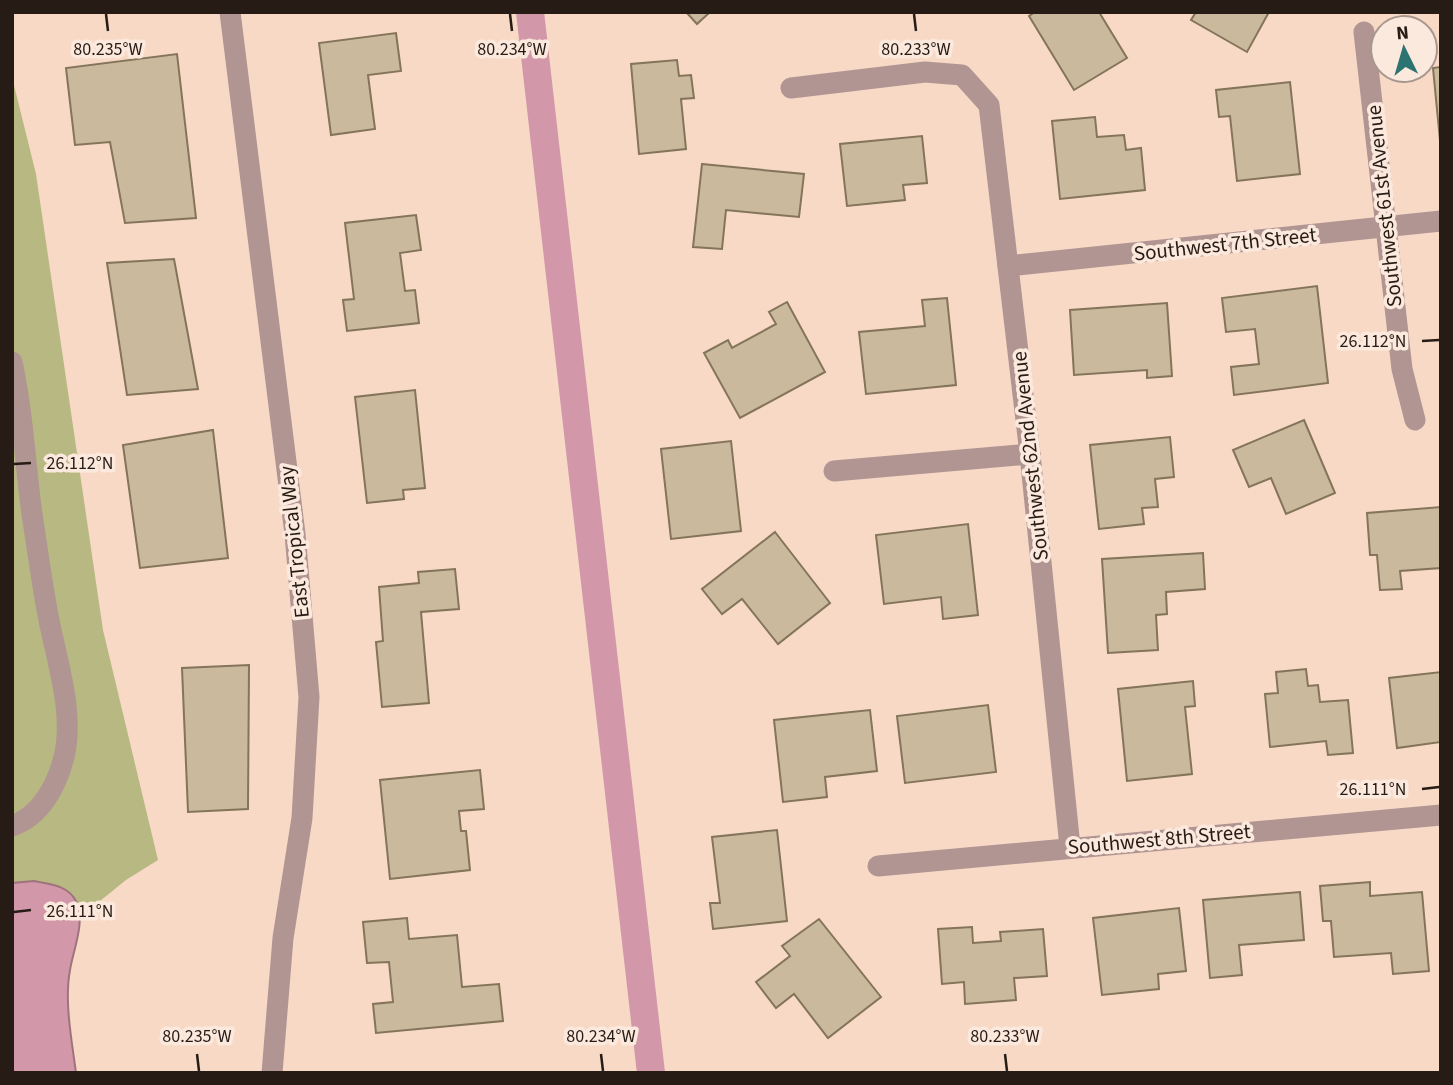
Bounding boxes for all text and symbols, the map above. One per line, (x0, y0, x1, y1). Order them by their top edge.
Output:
north arrow (1369, 14, 1439, 84)
text: N (1395, 20, 1410, 48)
text: 80.235°W (73, 37, 143, 62)
text: 80.234°W (477, 37, 547, 62)
text: 80.233°W (881, 37, 951, 62)
street label: Southwest 61st Avenue (1358, 104, 1410, 308)
street label: Southwest 7th Street (1132, 219, 1318, 269)
text: 26.112°N (1340, 329, 1406, 354)
street label: Southwest 62nd Avenue (1004, 350, 1056, 562)
text: 26.112°N (47, 451, 113, 476)
street label: East Tropical Way (271, 464, 317, 620)
text: 26.111°N (1340, 777, 1406, 802)
street label: Southwest 8th Street (1066, 816, 1252, 862)
text: 26.111°N (47, 899, 113, 924)
text: 80.235°W (162, 1024, 232, 1049)
text: 80.234°W (566, 1024, 636, 1049)
text: 80.233°W (970, 1024, 1040, 1049)

